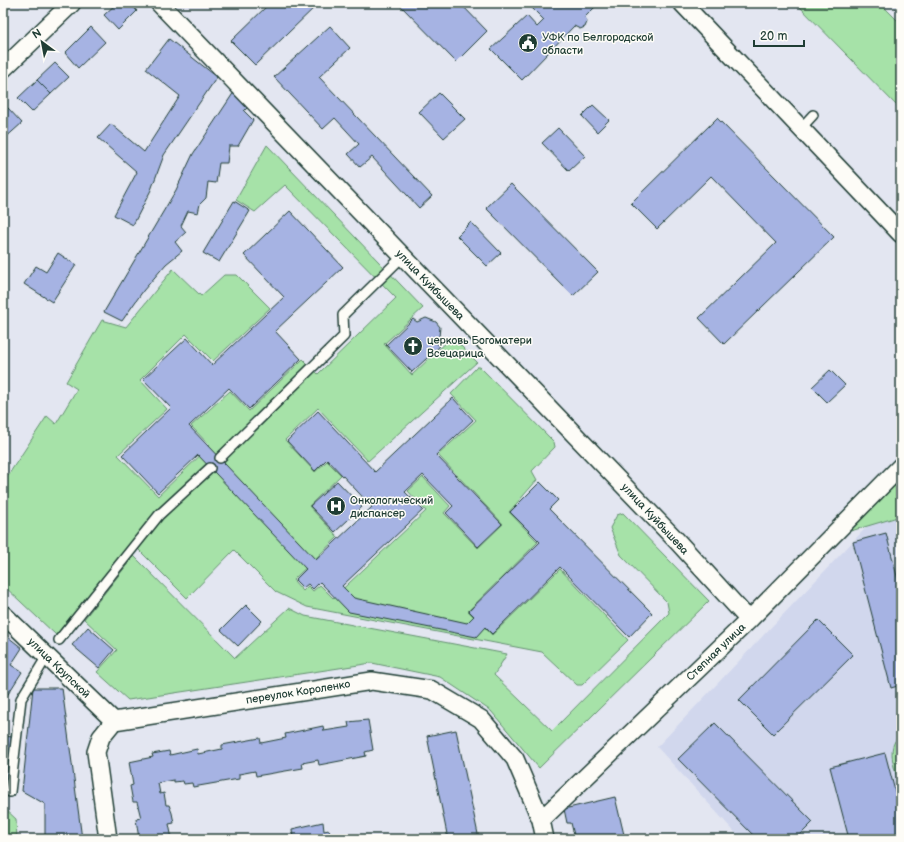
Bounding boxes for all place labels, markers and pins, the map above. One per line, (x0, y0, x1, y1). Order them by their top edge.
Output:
place label: УФК по Белгородской области (542, 31, 654, 57)
public building icon: УФК по Белгородской области (517, 32, 539, 54)
place label: церковь Богоматери Всецарица (427, 334, 532, 360)
church icon: церковь Богоматери Всецарица (402, 335, 424, 357)
place label: Онкологический диспансер (350, 494, 433, 520)
hospital icon: Онкологический диспансер (325, 495, 347, 517)

